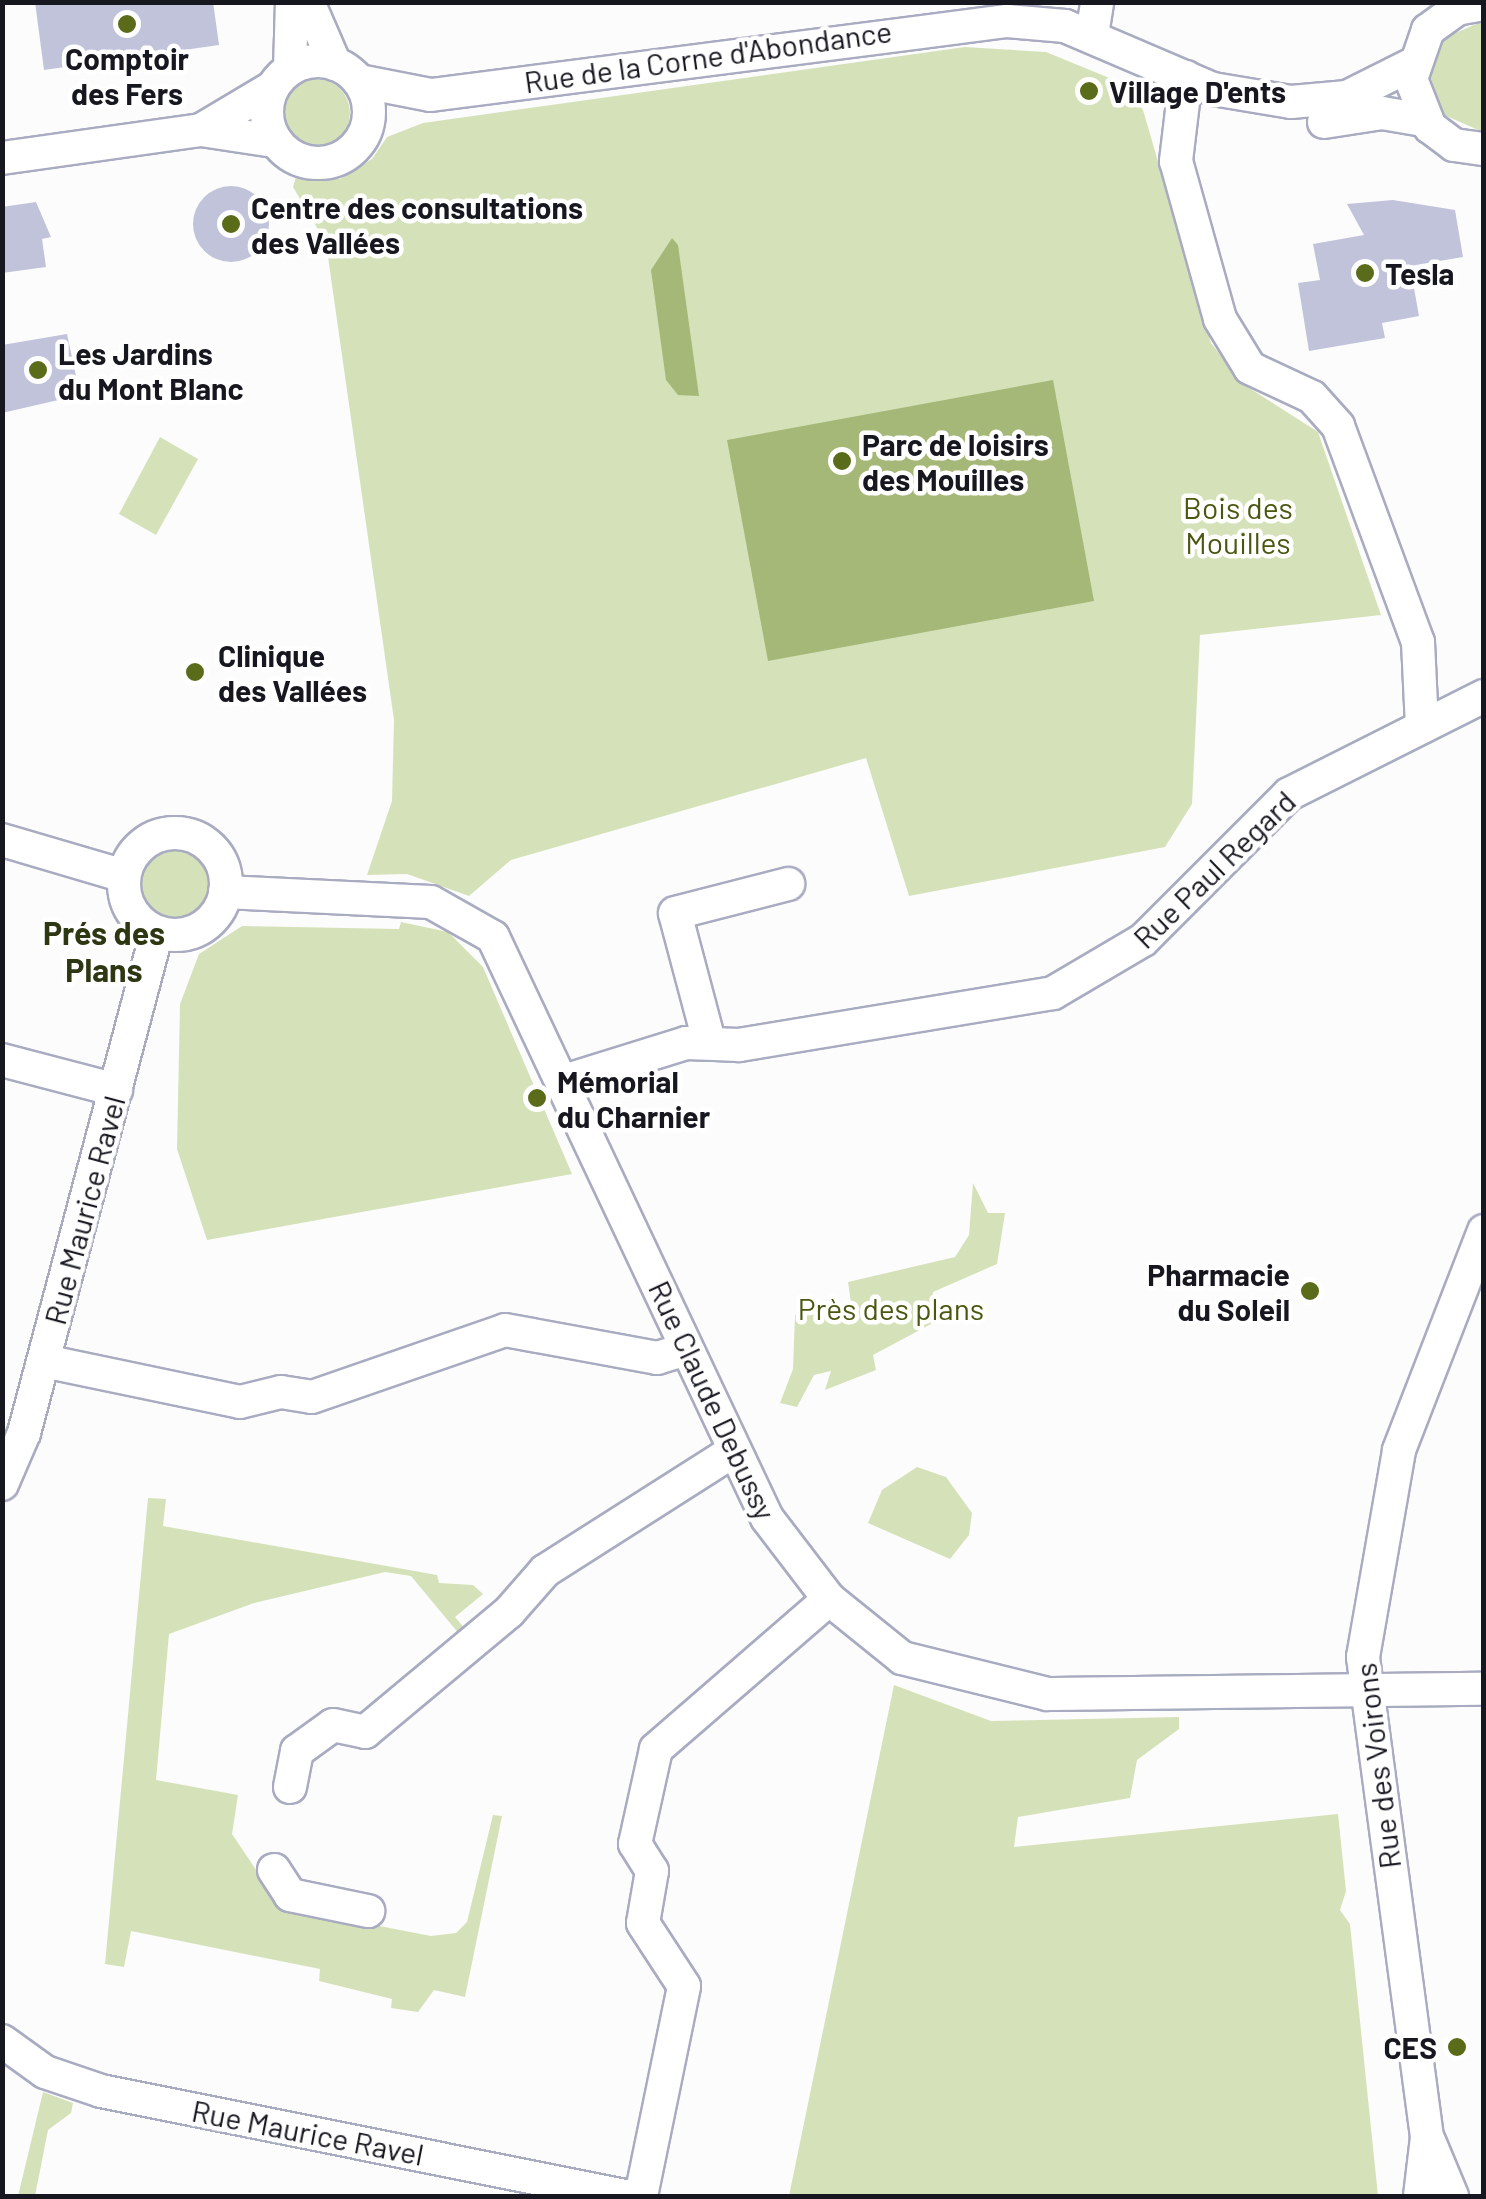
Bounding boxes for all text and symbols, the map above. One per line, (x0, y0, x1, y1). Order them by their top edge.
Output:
street label: Rue de la Corne d'Abondance (522, 12, 894, 100)
marker: Comptoir des Fers (116, 13, 138, 35)
place label: Comptoir des Fers (65, 40, 189, 110)
place label: Village D'ents (1109, 73, 1286, 109)
marker: Village D'ents (1078, 80, 1100, 102)
place label: Centre des consultations des Vallées (251, 189, 583, 260)
marker: Centre des consultations des Vallées (220, 213, 242, 235)
place label: Tesla (1385, 255, 1454, 291)
marker: Tesla (1354, 262, 1376, 284)
place label: Les Jardins du Mont Blanc (58, 335, 243, 406)
marker: Les Jardins du Mont Blanc (27, 359, 49, 381)
place label: Parc de loisirs des Mouilles (862, 426, 1049, 496)
marker: Parc de loisirs des Mouilles (831, 450, 853, 472)
park label: Bois des Mouilles (1183, 489, 1293, 560)
place label: Clinique des Vallées (218, 637, 367, 708)
marker: Clinique des Vallées (182, 659, 208, 685)
street label: Rue Paul Regard (1126, 783, 1302, 955)
district label: Prés des Plans (43, 914, 165, 989)
place label: Mémorial du Charnier (557, 1063, 710, 1134)
marker: Mémorial du Charnier (526, 1087, 548, 1109)
street label: Rue Maurice Ravel (36, 1092, 132, 1328)
place label: Pharmacie du Soleil (1147, 1256, 1290, 1326)
street label: Rue Claude Debussy (642, 1275, 784, 1525)
marker: Pharmacie du Soleil (1299, 1280, 1321, 1302)
park label: Près des plans (798, 1290, 984, 1326)
street label: Rue des Voirons (1347, 1661, 1407, 1871)
place label: CES (1383, 2029, 1437, 2065)
marker: CES (1446, 2036, 1468, 2058)
street label: Rue Maurice Ravel (189, 2092, 427, 2172)

